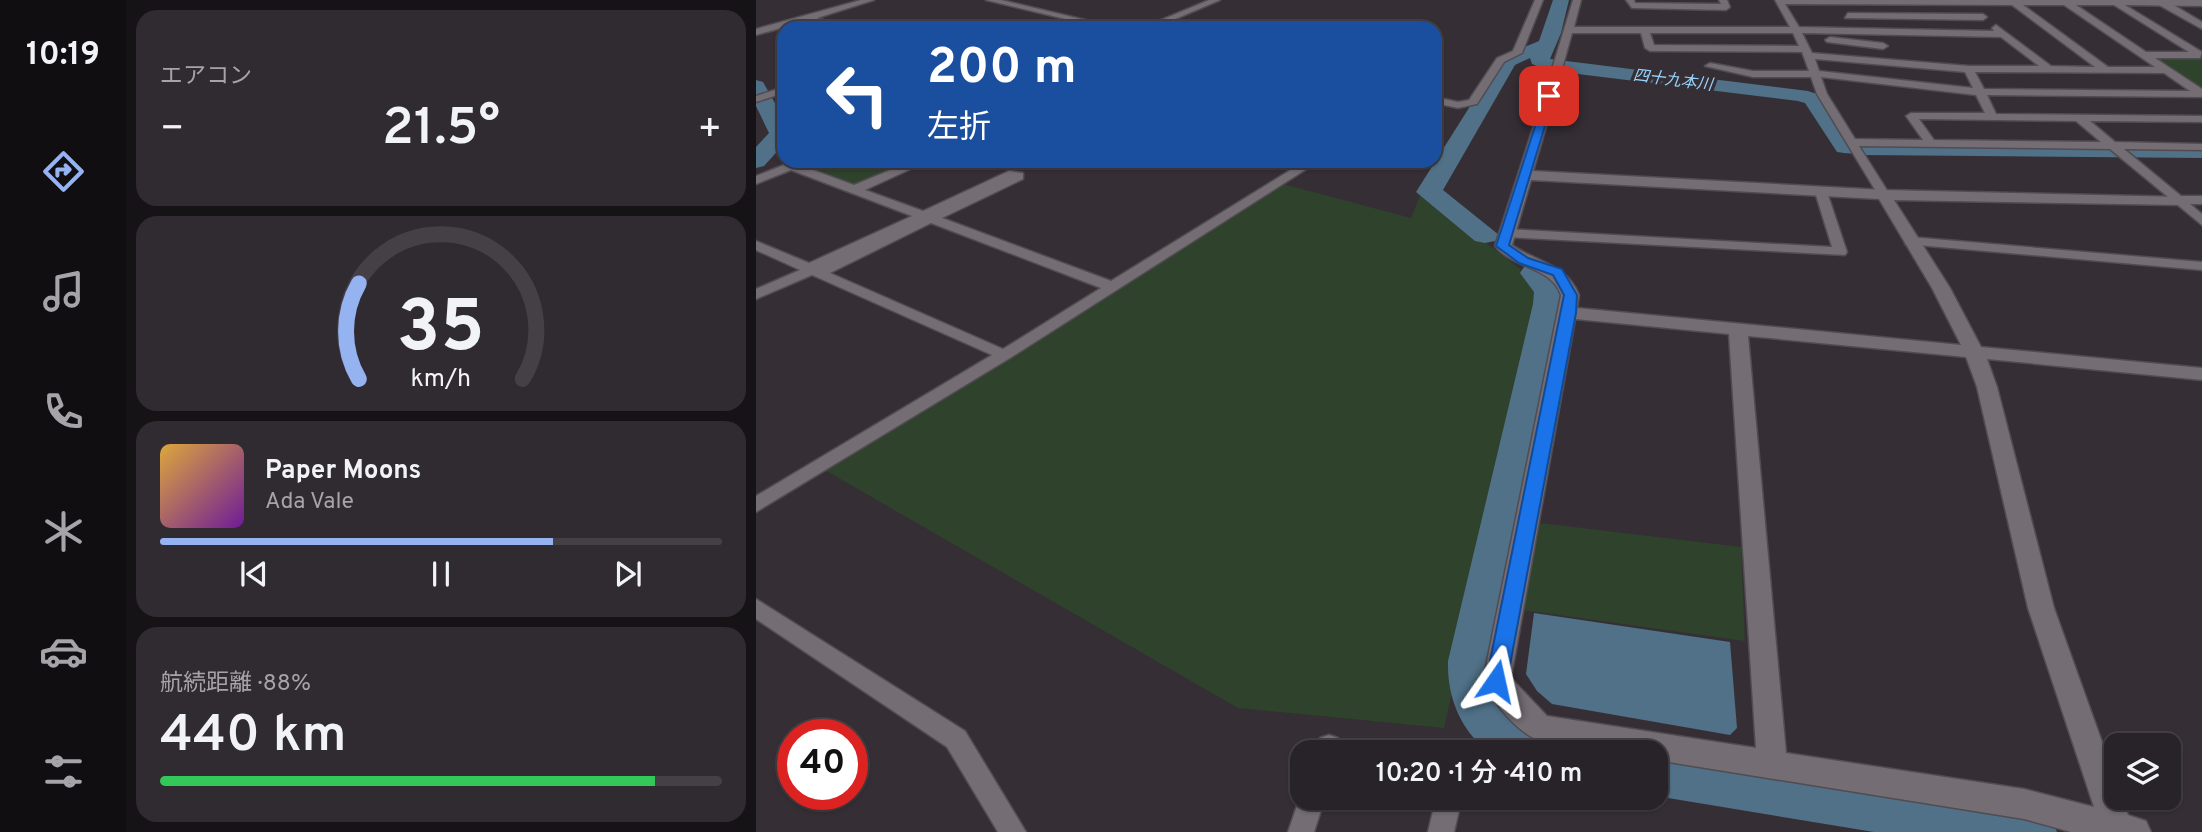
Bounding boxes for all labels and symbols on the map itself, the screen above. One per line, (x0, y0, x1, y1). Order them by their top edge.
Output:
pin (1519, 66, 1579, 126)
water label: 四十九本川 (1632, 66, 1716, 96)
position arrow (1459, 644, 1533, 718)
speed limit sign: 40 (777, 719, 868, 810)

